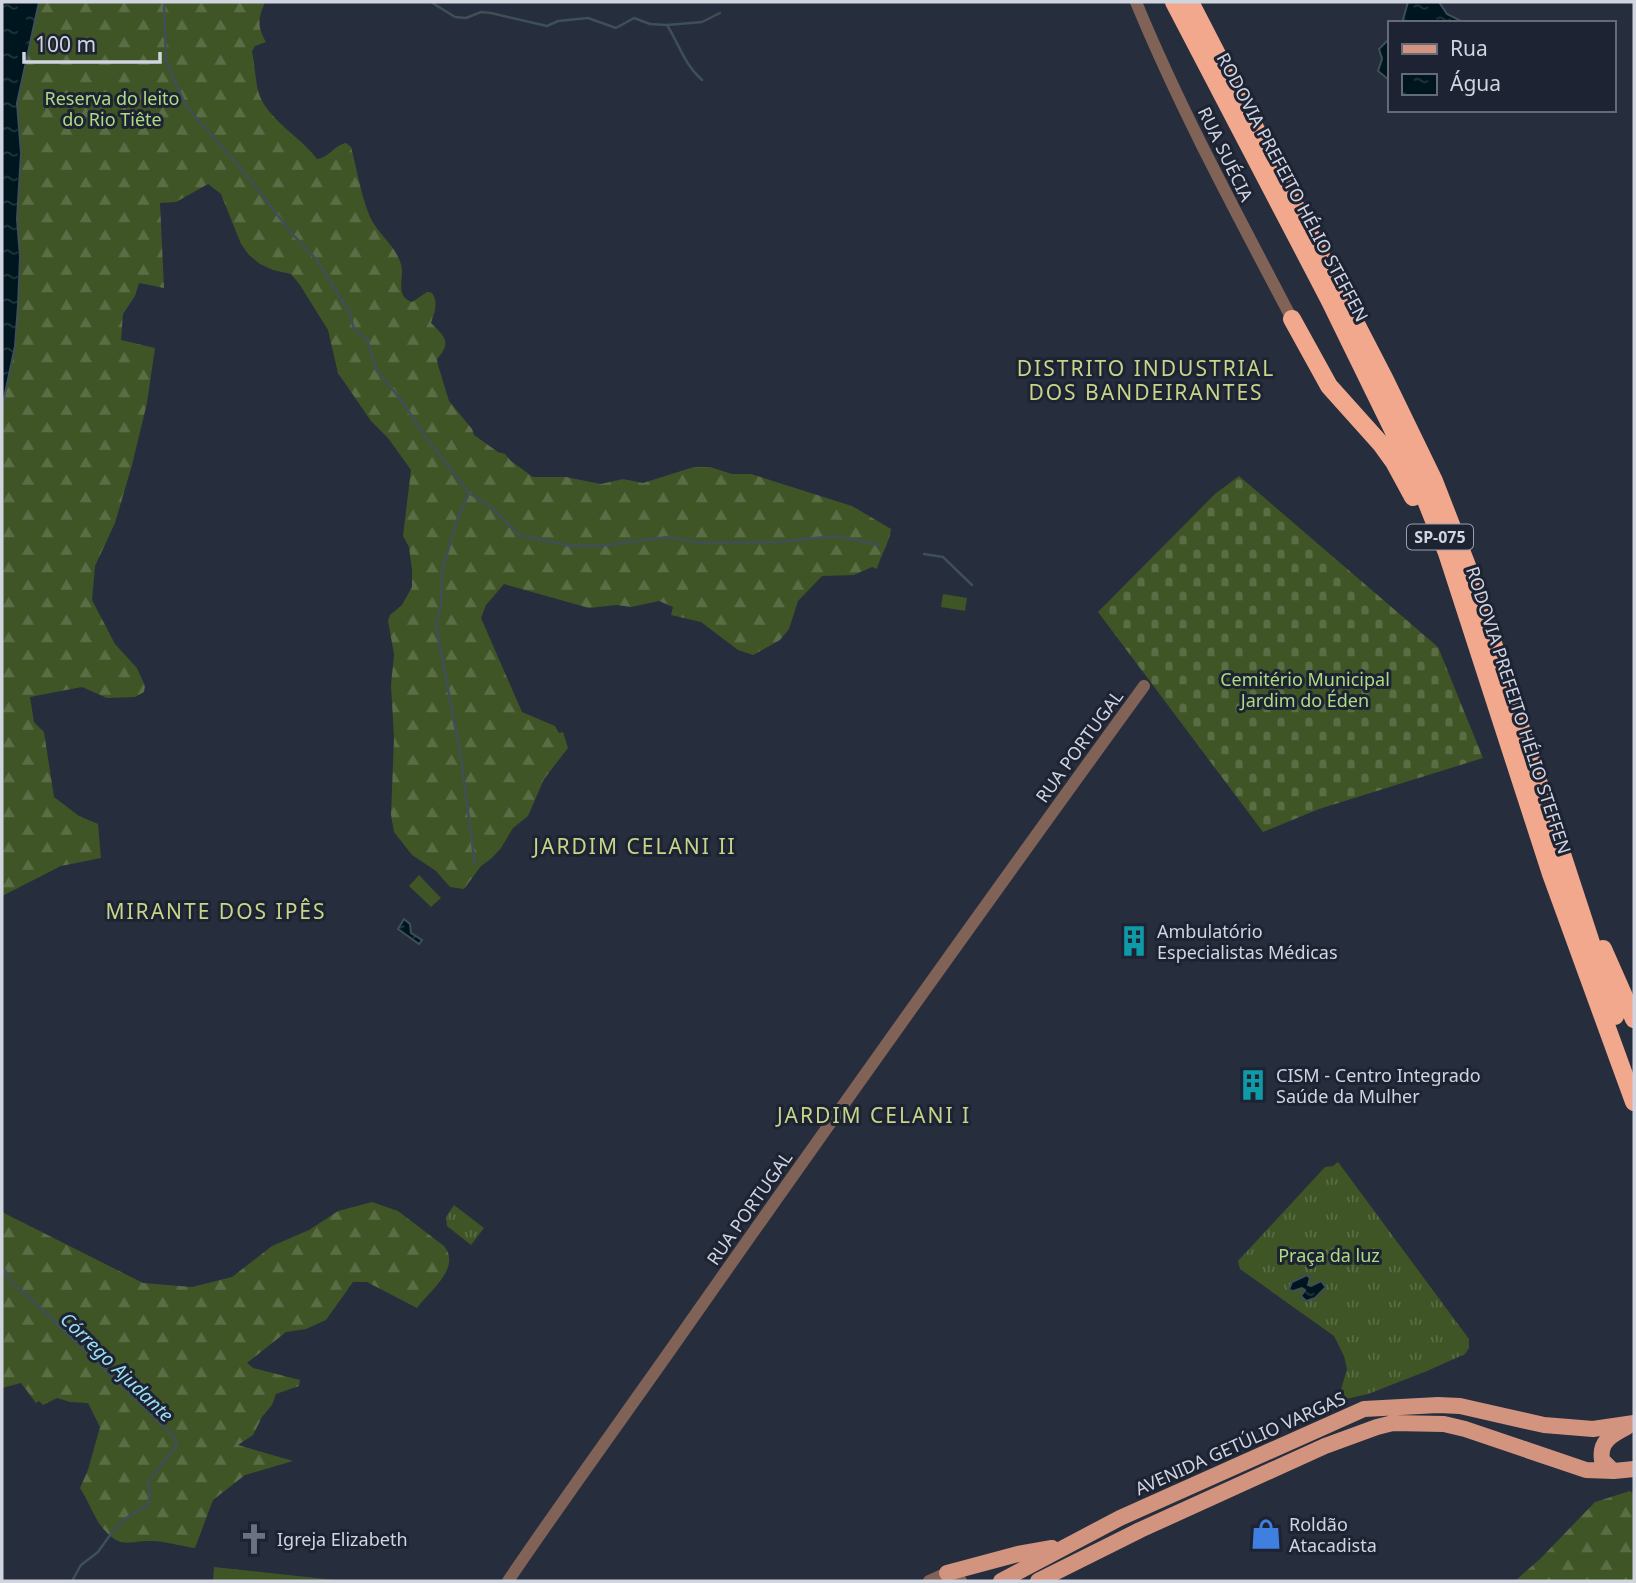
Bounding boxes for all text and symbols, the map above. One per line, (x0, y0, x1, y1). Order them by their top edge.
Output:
scale bar (24, 21, 161, 65)
legend (1388, 21, 1615, 112)
text: 100 m (35, 30, 96, 58)
text: Rua (1450, 34, 1488, 62)
street label: RODOVIA PREFEITO HÉLIO STEFFEN (1212, 48, 1374, 326)
text: Água (1450, 69, 1501, 97)
park label: Reserva do leito do Rio Tiête (45, 86, 179, 131)
street label: RUA SUÉCIA (1193, 103, 1259, 206)
district label: DISTRITO INDUSTRIAL DOS BANDEIRANTES (1017, 354, 1275, 406)
road number: SP-075 (1407, 524, 1473, 550)
street label: RODOVIA PREFEITO HÉLIO STEFFEN (1461, 563, 1577, 857)
park label: Cemitério Municipal Jardim do Éden (1220, 667, 1390, 712)
street label: RUA PORTUGAL (1030, 685, 1128, 807)
district label: JARDIM CELANI II (531, 832, 737, 860)
district label: MIRANTE DOS IPÊS (105, 897, 327, 925)
place label: Ambulatório Especialistas Médicas (1157, 919, 1338, 964)
building icon: Ambulatório Especialistas Médicas (1117, 924, 1151, 958)
place label: CISM - Centro Integrado Saúde da Mulher (1276, 1063, 1481, 1108)
building icon: CISM - Centro Integrado Saúde da Mulher (1236, 1068, 1270, 1102)
district label: JARDIM CELANI I (775, 1101, 971, 1129)
street label: RUA PORTUGAL (701, 1146, 797, 1270)
park label: Praça da luz (1278, 1243, 1380, 1267)
water label: Córrego Ajudante (55, 1306, 179, 1428)
street label: AVENIDA GETÚLIO VARGAS (1131, 1386, 1349, 1500)
place label: Roldão Atacadista (1289, 1512, 1377, 1557)
shop icon: Roldão Atacadista (1249, 1517, 1283, 1551)
church icon: Igreja Elizabeth (237, 1522, 271, 1556)
place label: Igreja Elizabeth (277, 1527, 408, 1551)

